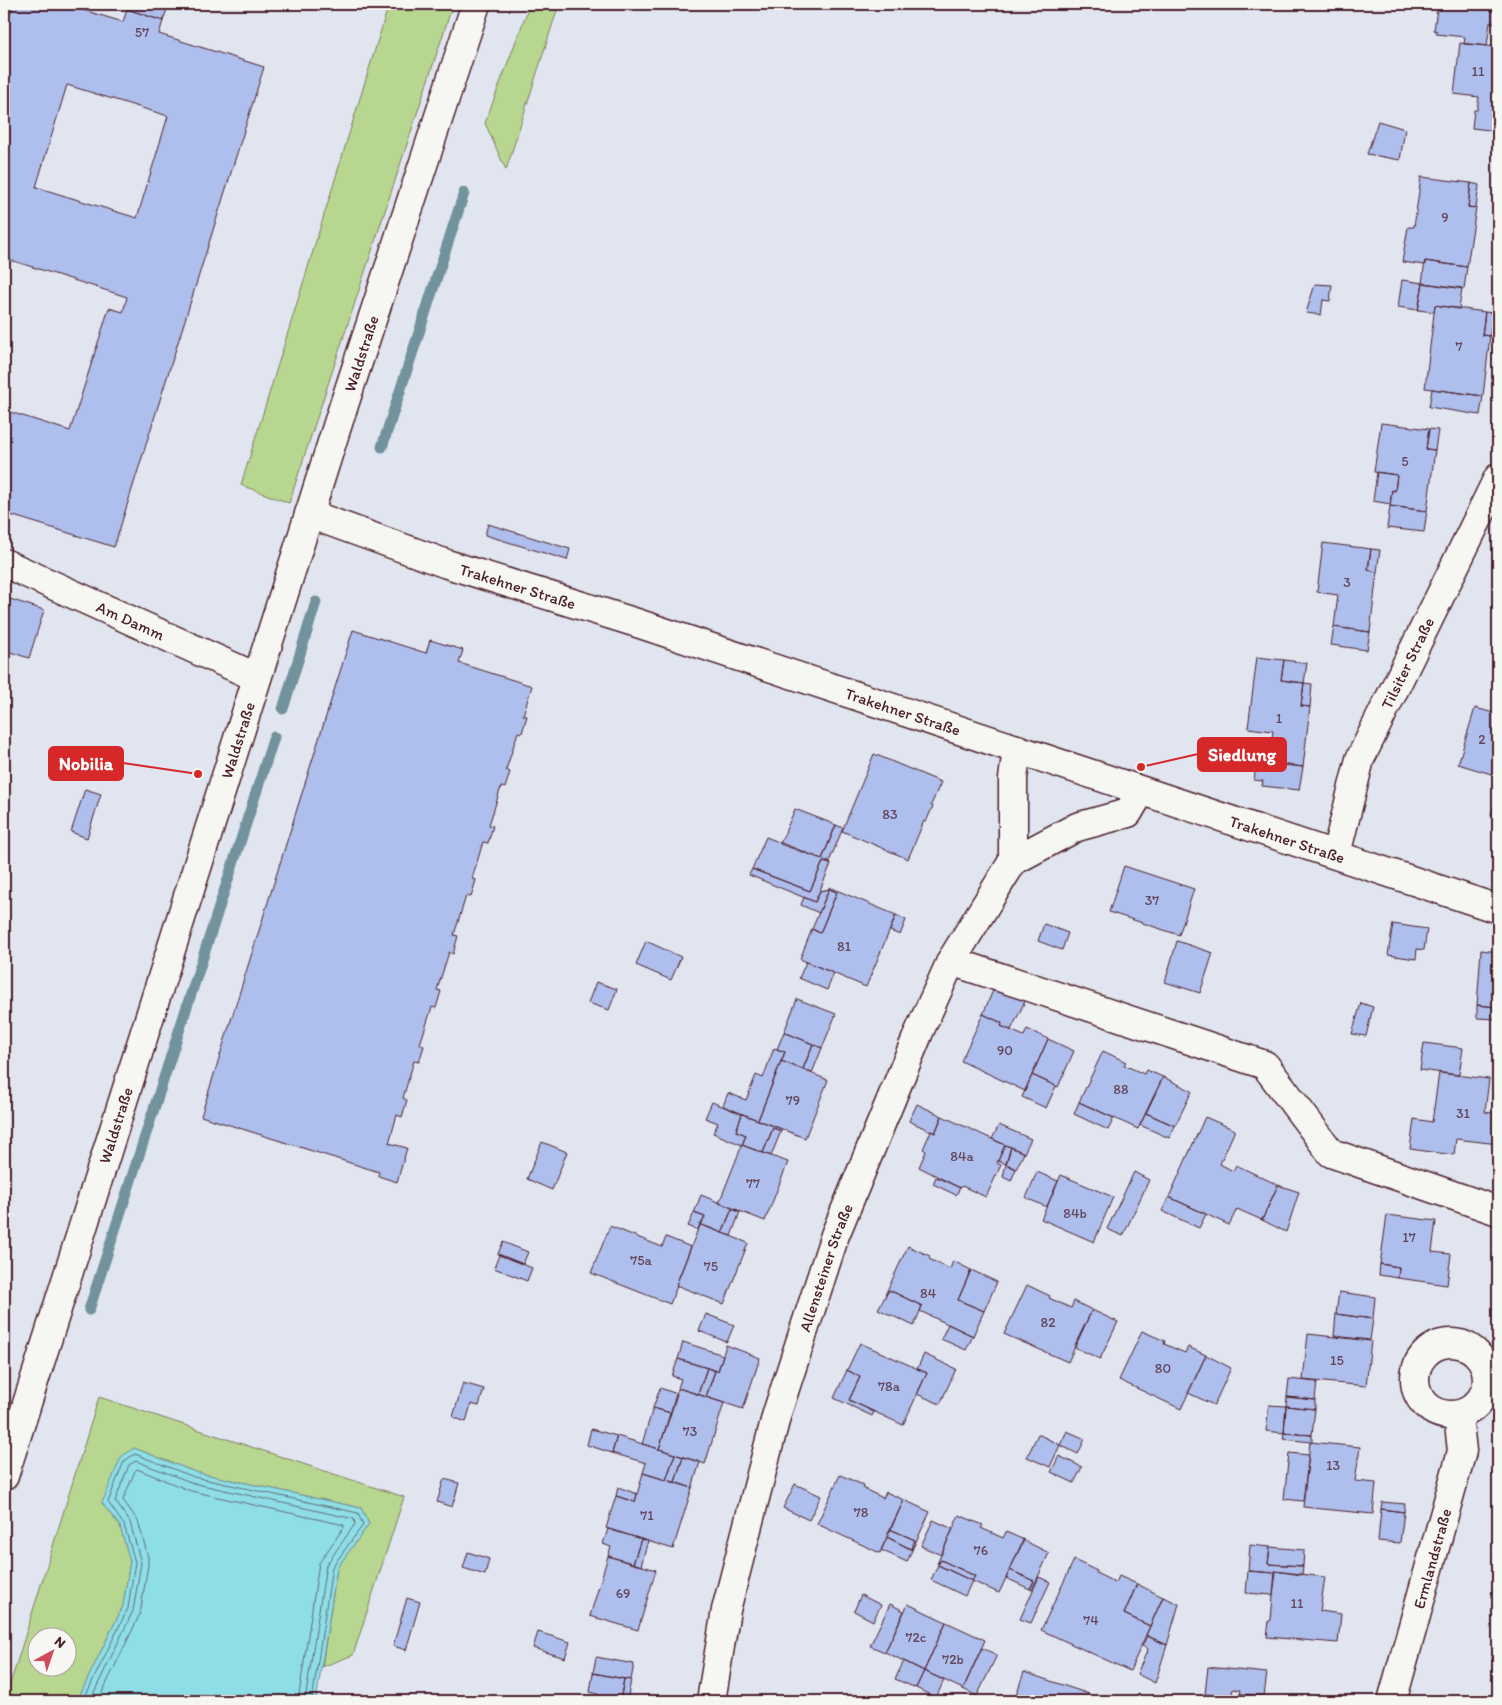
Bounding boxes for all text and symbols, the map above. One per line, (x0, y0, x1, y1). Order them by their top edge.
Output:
house number: 57 (135, 24, 149, 41)
house number: 11 (1472, 63, 1485, 80)
house number: 9 (1441, 209, 1449, 226)
street label: Waldstraße (340, 313, 382, 394)
house number: 7 (1456, 338, 1463, 355)
house number: 5 (1401, 453, 1409, 470)
street label: Trakehner Straße (458, 559, 578, 613)
house number: 3 (1343, 574, 1351, 591)
street label: Am Damm (94, 597, 168, 644)
street label: Tilsiter Straße (1377, 614, 1438, 712)
street label: Trakehner Straße (843, 683, 963, 739)
street label: Waldstraße (216, 699, 259, 781)
house number: 1 (1276, 710, 1283, 727)
house number: 2 (1478, 731, 1486, 748)
callout: Siedlung (1198, 738, 1286, 771)
text: Siedlung (1208, 744, 1277, 766)
callout: Nobilia (49, 747, 123, 780)
text: Nobilia (59, 753, 114, 775)
house number: 83 (882, 806, 898, 823)
street label: Trakehner Straße (1227, 811, 1347, 867)
house number: 37 (1145, 892, 1159, 909)
house number: 81 (837, 938, 852, 955)
house number: 90 (997, 1042, 1013, 1059)
house number: 88 (1113, 1081, 1129, 1098)
street label: Waldstraße (94, 1084, 136, 1166)
house number: 79 (786, 1092, 800, 1109)
house number: 31 (1456, 1105, 1471, 1122)
house number: 84a (950, 1148, 974, 1165)
house number: 77 (746, 1175, 760, 1192)
street label: Allensteiner Straße (795, 1200, 857, 1334)
house number: 84b (1063, 1205, 1087, 1222)
house number: 17 (1402, 1229, 1416, 1246)
house number: 75a (630, 1252, 652, 1269)
house number: 75 (704, 1258, 718, 1275)
house number: 84 (920, 1285, 937, 1302)
house number: 82 (1040, 1314, 1056, 1331)
house number: 15 (1330, 1352, 1344, 1369)
house number: 80 (1155, 1360, 1171, 1377)
house number: 78a (878, 1378, 901, 1395)
house number: 73 (683, 1423, 698, 1440)
house number: 13 (1326, 1457, 1340, 1474)
house number: 78 (854, 1504, 869, 1521)
street label: Ermlandstraße (1409, 1506, 1455, 1611)
house number: 71 (640, 1507, 654, 1524)
house number: 76 (974, 1542, 988, 1559)
house number: 69 (616, 1585, 630, 1602)
house number: 11 (1291, 1595, 1304, 1612)
house number: 74 (1083, 1612, 1099, 1629)
north arrow (28, 1628, 78, 1678)
house number: 72c (906, 1629, 927, 1646)
text: N (51, 1633, 69, 1652)
house number: 72b (942, 1651, 964, 1668)

